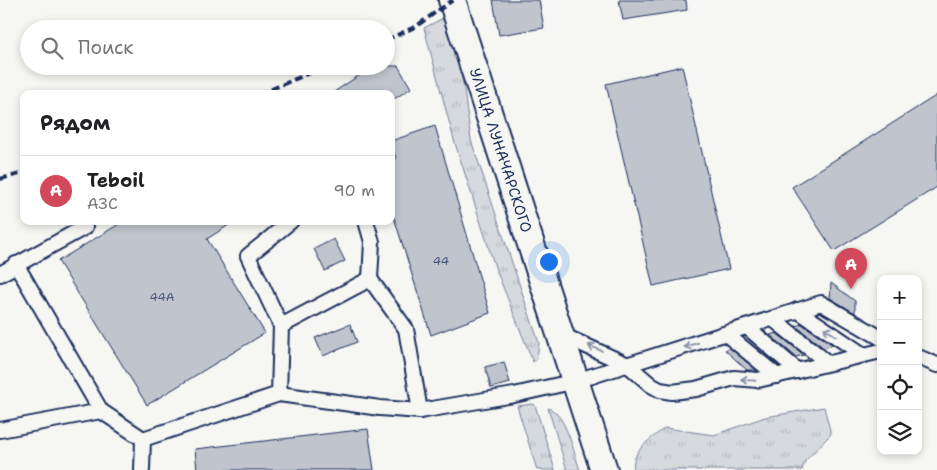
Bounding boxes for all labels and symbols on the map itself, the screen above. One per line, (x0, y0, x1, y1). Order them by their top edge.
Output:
street label: УЛИЦА ЛУНАЧАРСКОГО (465, 66, 537, 235)
pin: A (835, 248, 867, 289)
your location (536, 249, 562, 275)
house number: 44 (433, 253, 449, 269)
house number: 44А (149, 289, 175, 305)
one-way arrow (823, 327, 837, 337)
one-way arrow (684, 340, 700, 350)
one-way arrow (588, 343, 603, 353)
one-way arrow (740, 375, 756, 384)

